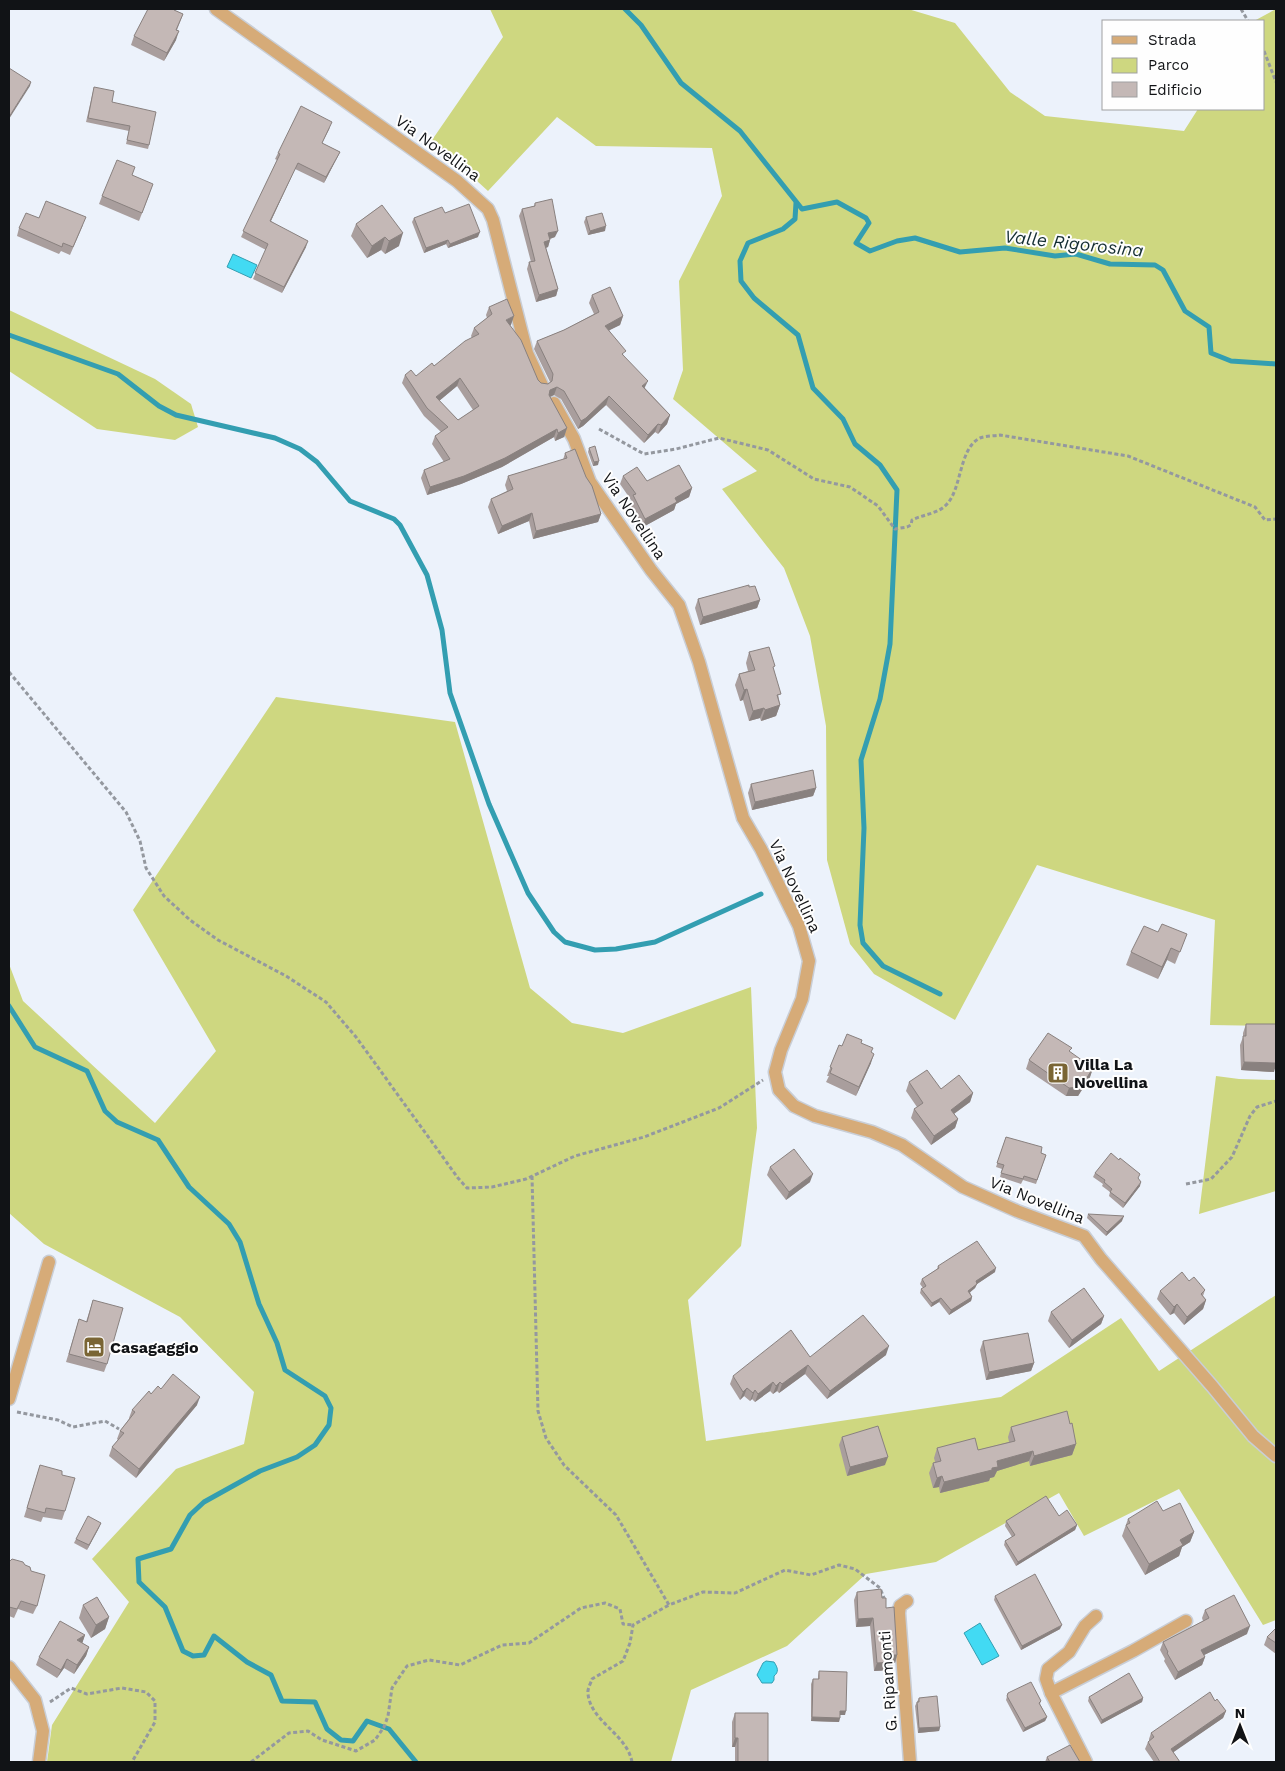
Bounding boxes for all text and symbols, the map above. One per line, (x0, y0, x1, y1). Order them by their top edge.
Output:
legend (1102, 20, 1265, 110)
text: Strada (1148, 31, 1197, 49)
text: Parco (1148, 56, 1189, 74)
text: Edificio (1148, 81, 1202, 99)
street label: Via Novellina (392, 111, 484, 185)
water label: Valle Rigorosina (1004, 225, 1144, 261)
street label: Via Novellina (598, 469, 670, 563)
street label: Via Novellina (765, 836, 825, 936)
place label: Villa La Novellina (1074, 1055, 1148, 1092)
building icon: Villa La Novellina (1046, 1061, 1070, 1085)
street label: Via Novellina (987, 1172, 1087, 1228)
hotel icon: Casagaggio (82, 1335, 106, 1359)
place label: Casagaggio (110, 1338, 199, 1357)
street label: G. Ripamonti (875, 1630, 901, 1732)
north arrow (1215, 1701, 1265, 1751)
text: N (1235, 1705, 1245, 1721)

